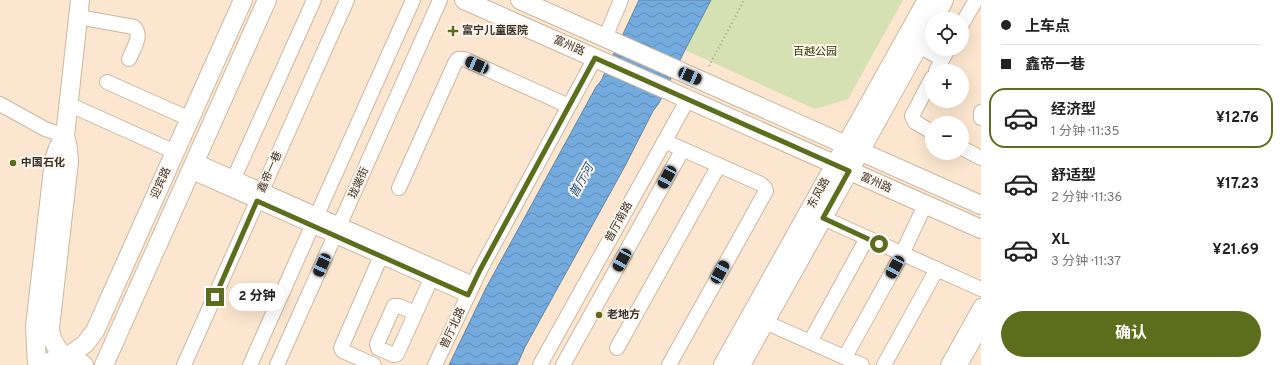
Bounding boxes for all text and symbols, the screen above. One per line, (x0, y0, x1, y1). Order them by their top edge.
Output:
map controls (925, 12, 969, 160)
button: locate (925, 12, 969, 56)
text: 上车点 (1025, 18, 1070, 37)
place label: 富宁儿童医院 (462, 24, 528, 38)
marker: 富宁儿童医院 (447, 25, 459, 37)
street label: 富州路 (551, 33, 587, 59)
park label: 百越公园 (793, 45, 837, 59)
car (464, 55, 490, 75)
text: 鑫帝一巷 (1025, 56, 1085, 75)
button: + (925, 64, 969, 108)
car (677, 66, 703, 86)
icon: car (1003, 100, 1039, 136)
text: 经济型 (1051, 101, 1096, 120)
text: ¥12.76 (1216, 109, 1259, 128)
button: − (925, 116, 969, 160)
text: 1 分钟 · 11:35 (1051, 124, 1120, 140)
street label: 鑫帝一巷 (255, 149, 285, 195)
place label: 中国石化 (21, 156, 65, 170)
marker: 中国石化 (8, 158, 18, 168)
water label: 普厅河 (566, 160, 599, 201)
car (656, 164, 678, 190)
street label: 迎宾路 (148, 165, 174, 201)
street label: 珑端街 (346, 165, 372, 201)
icon: car (1003, 166, 1039, 202)
text: 舒适型 (1051, 167, 1096, 186)
street label: 富州路 (858, 170, 894, 196)
street label: 东风路 (805, 175, 833, 211)
text: ¥17.23 (1216, 175, 1259, 194)
text: 2 分钟 · 11:36 (1051, 190, 1122, 206)
street label: 普厅南路 (602, 199, 636, 245)
text: XL (1051, 231, 1069, 250)
icon: car (1003, 232, 1039, 268)
route start (870, 235, 888, 253)
text: ¥21.69 (1213, 241, 1259, 260)
car (611, 247, 633, 273)
car (312, 252, 332, 278)
car (884, 254, 906, 280)
text: 3 分钟 · 11:37 (1051, 254, 1121, 270)
car (709, 259, 731, 285)
callout: 2 分钟 (229, 283, 285, 311)
route end (206, 288, 224, 306)
text: 2 分钟 (238, 289, 276, 305)
street label: 普厅北路 (437, 305, 469, 351)
place label: 老地方 (607, 308, 640, 322)
marker: 老地方 (594, 310, 604, 320)
button: 确认 (1001, 311, 1261, 357)

